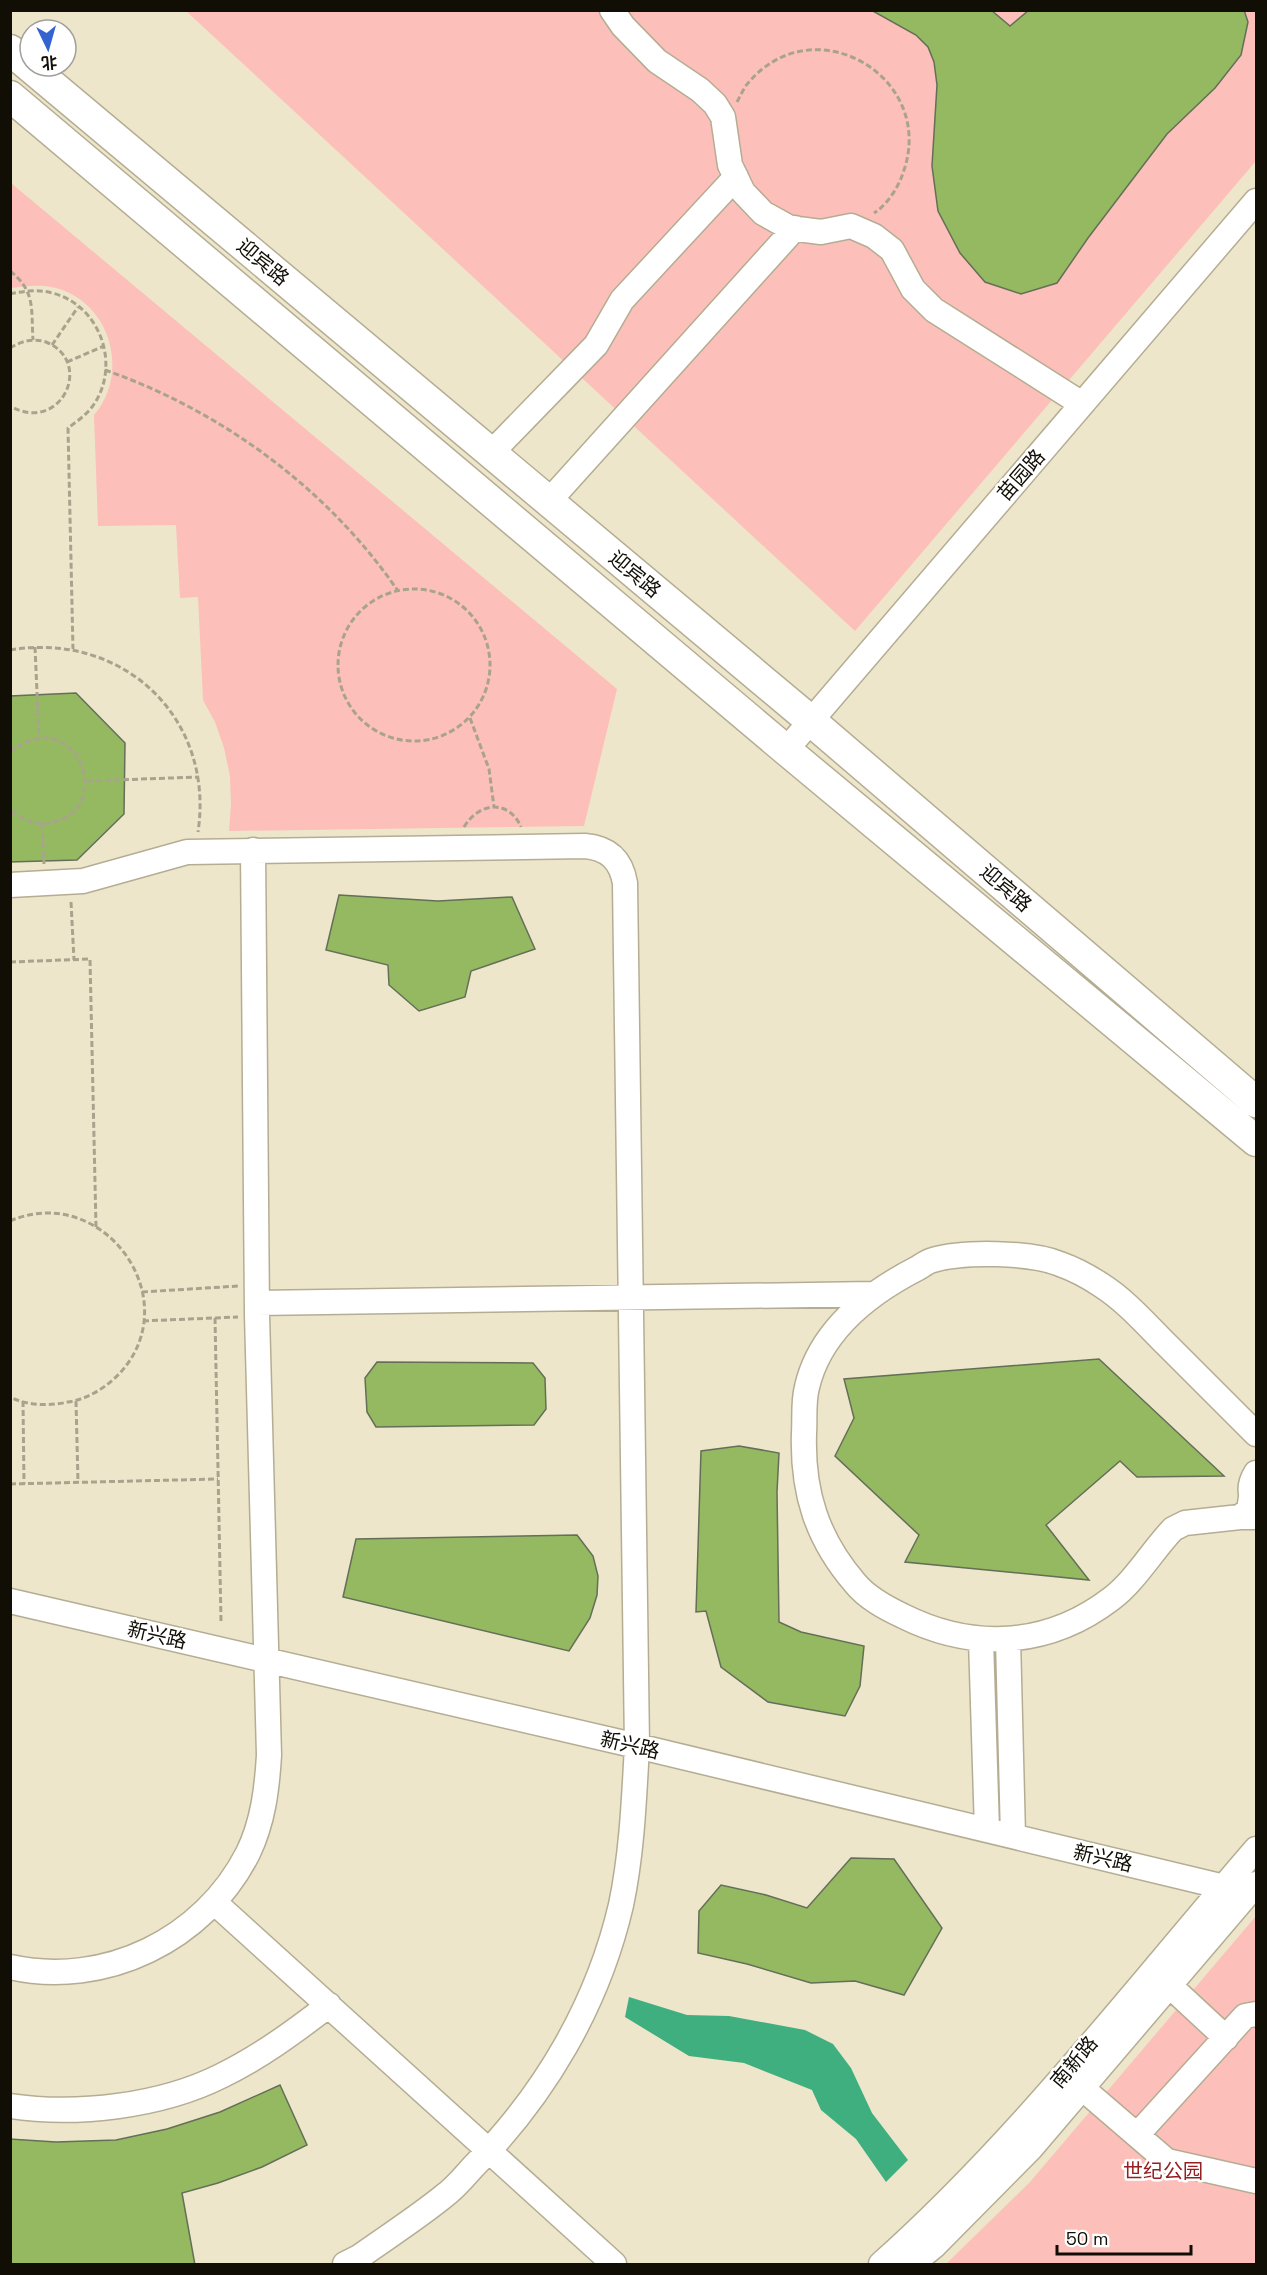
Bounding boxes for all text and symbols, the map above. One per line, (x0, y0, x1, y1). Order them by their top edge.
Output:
north arrow (18, 18, 78, 78)
text: 北 (40, 51, 58, 74)
street label: 迎宾路 (232, 233, 294, 291)
street label: 苗园路 (992, 444, 1050, 506)
street label: 迎宾路 (604, 545, 666, 603)
street label: 迎宾路 (975, 859, 1037, 917)
street label: 新兴路 (125, 1616, 189, 1654)
street label: 新兴路 (598, 1726, 662, 1764)
street label: 新兴路 (1071, 1839, 1135, 1877)
street label: 南新路 (1045, 2031, 1103, 2093)
park label: 世纪公园 (1123, 2158, 1203, 2184)
scale bar (1057, 2218, 1190, 2256)
text: 50 m (1066, 2227, 1108, 2250)

